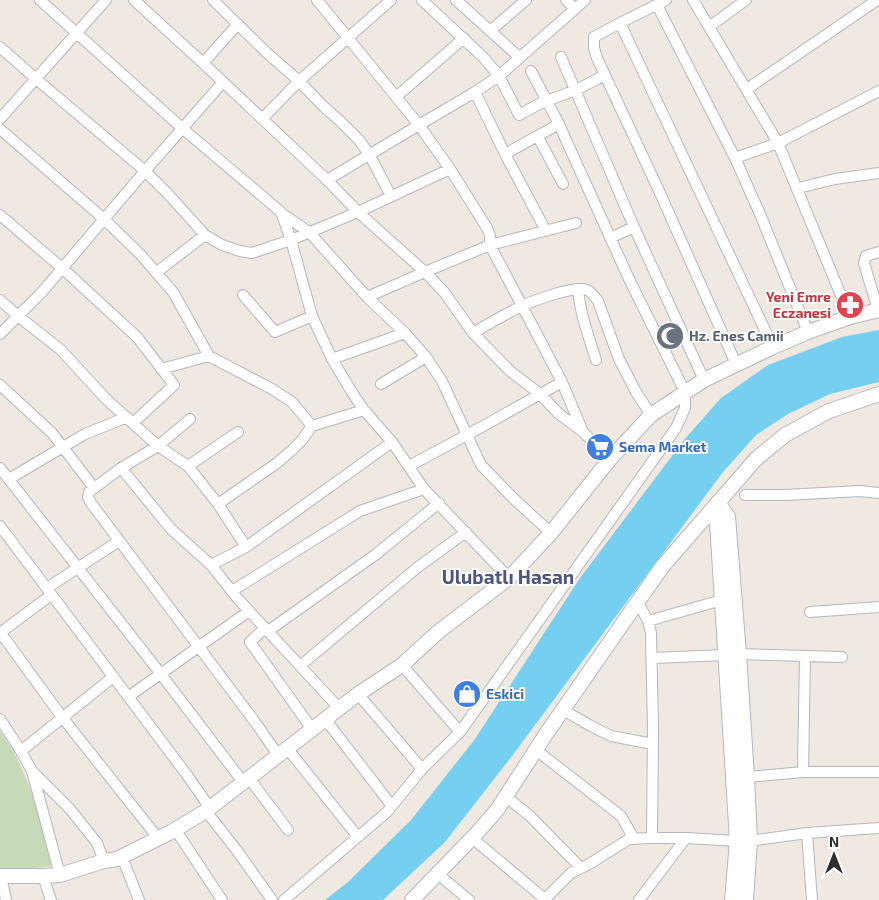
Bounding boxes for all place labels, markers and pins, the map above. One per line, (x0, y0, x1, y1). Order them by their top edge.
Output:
place label: Yeni Emre Eczanesi (766, 288, 831, 321)
pharmacy icon: Yeni Emre Eczanesi (835, 290, 865, 320)
mosque icon: Hz. Enes Camii (655, 321, 685, 351)
place label: Hz. Enes Camii (689, 327, 784, 344)
supermarket icon: Sema Market (585, 432, 615, 462)
place label: Sema Market (619, 438, 707, 455)
shop icon: Eskici (452, 679, 482, 709)
place label: Eskici (486, 685, 524, 702)

